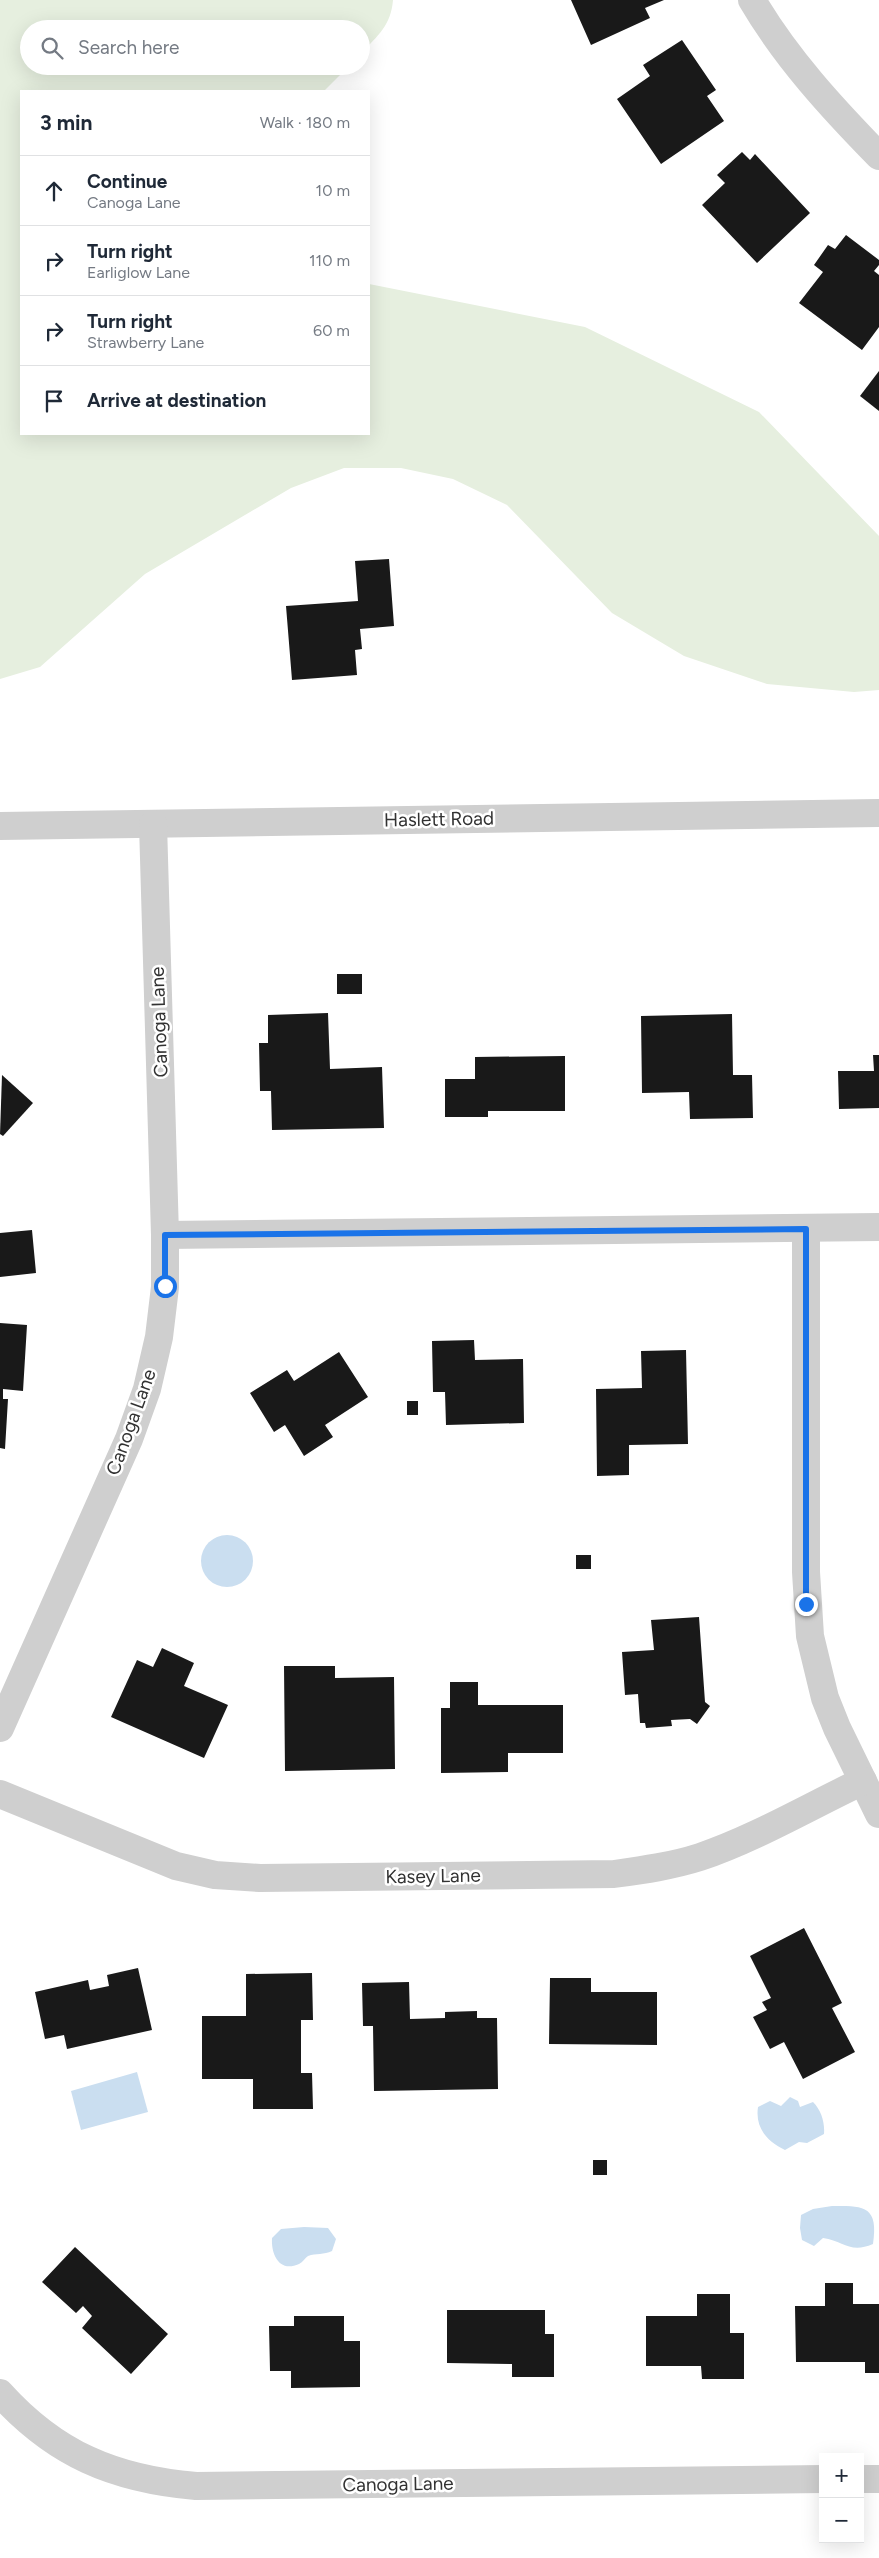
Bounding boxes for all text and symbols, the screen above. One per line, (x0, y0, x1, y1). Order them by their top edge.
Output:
search box (20, 20, 370, 75)
icon: search (38, 34, 66, 62)
text: Search here (78, 36, 180, 59)
text: 3 min (40, 110, 92, 135)
text: Walk · 180 m (260, 113, 350, 132)
text: Continue (87, 170, 167, 193)
icon: ahead (40, 177, 68, 205)
text: 10 m (316, 181, 350, 200)
text: Canoga Lane (87, 193, 181, 212)
text: Turn right (87, 240, 173, 263)
icon: right (40, 247, 68, 275)
text: 110 m (309, 251, 350, 270)
text: Earliglow Lane (87, 263, 190, 282)
text: Turn right (87, 310, 173, 333)
icon: right (40, 317, 68, 345)
text: 60 m (313, 321, 350, 340)
text: Strawberry Lane (87, 333, 204, 352)
icon: arrive (40, 387, 68, 415)
text: Arrive at destination (87, 389, 266, 412)
street label: Haslett Road (384, 807, 494, 831)
street label: Canoga Lane (146, 966, 172, 1078)
route start (154, 1275, 177, 1298)
street label: Canoga Lane (101, 1366, 161, 1478)
route end (795, 1593, 818, 1616)
street label: Kasey Lane (385, 1864, 481, 1888)
map controls (819, 2453, 864, 2543)
button: + (819, 2453, 864, 2498)
street label: Canoga Lane (342, 2472, 454, 2496)
button: − (819, 2498, 864, 2543)

